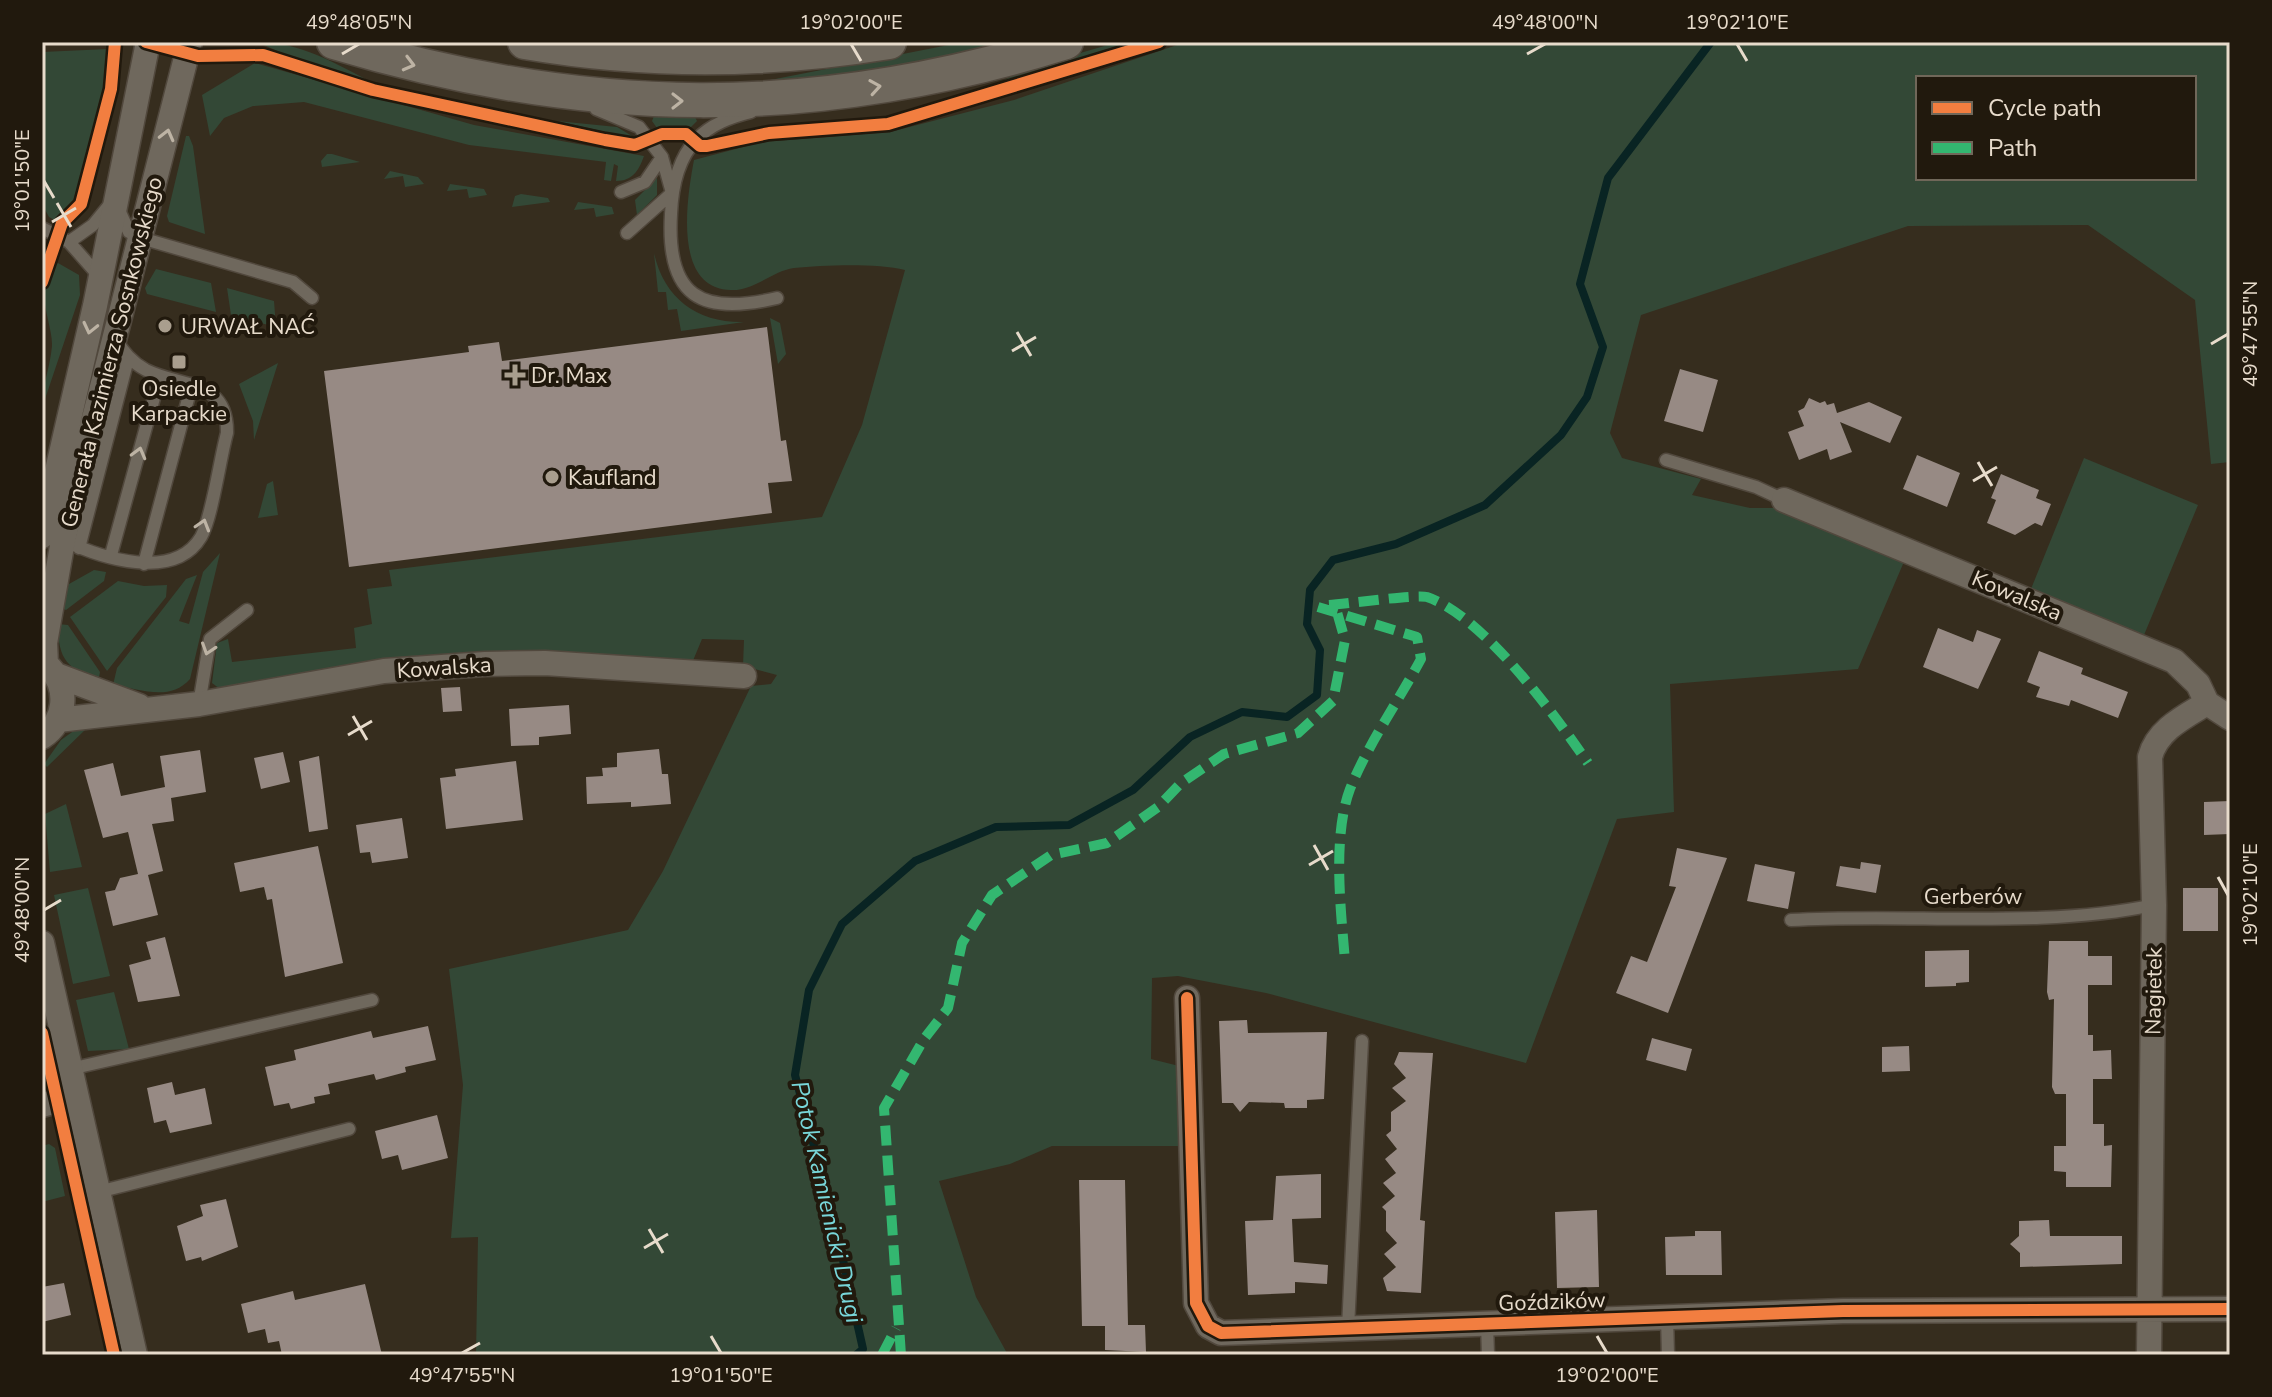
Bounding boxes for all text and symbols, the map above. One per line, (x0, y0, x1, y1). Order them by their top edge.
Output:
text: 49°48'05"N (306, 9, 412, 36)
text: 19°02'00"E (799, 9, 903, 36)
text: 49°48'00"N (1492, 9, 1598, 36)
text: 19°02'10"E (1685, 9, 1789, 36)
one-way arrow (402, 54, 415, 71)
legend (1916, 76, 2196, 180)
one-way arrow (868, 79, 881, 96)
one-way arrow (671, 92, 684, 110)
text: Cycle path (1988, 92, 2102, 124)
text: 19°01'50"E (9, 129, 36, 233)
one-way arrow (157, 129, 174, 142)
text: Path (1988, 132, 2037, 164)
street label: Generała Kazimierza Sosnkowskiego (54, 174, 170, 531)
text: 49°47'55"N (2237, 281, 2264, 387)
place label: URWAŁ NAĆ (181, 312, 315, 342)
marker: URWAŁ NAĆ (156, 317, 174, 335)
one-way arrow (82, 321, 99, 335)
marker: Osiedle Karpackie (170, 353, 188, 371)
place label: Dr. Max (531, 361, 608, 391)
marker: Dr. Max (506, 366, 524, 384)
place label: Osiedle Karpackie (131, 374, 227, 429)
one-way arrow (129, 447, 146, 461)
place label: Kaufland (568, 463, 657, 493)
marker: Kaufland (543, 468, 561, 486)
one-way arrow (194, 519, 210, 532)
street label: Kowalska (1967, 564, 2066, 628)
one-way arrow (201, 642, 217, 655)
street label: Kowalska (396, 650, 493, 686)
text: 19°02'10"E (2237, 843, 2264, 947)
text: 49°48'00"N (9, 857, 36, 963)
street label: Gerberów (1924, 882, 2022, 912)
street label: Nagietek (2138, 946, 2170, 1035)
water label: Potok Kamienicki Drugi (784, 1078, 871, 1327)
street label: Goździków (1498, 1285, 1606, 1319)
text: 49°47'55"N (409, 1362, 515, 1389)
text: 19°01'50"E (669, 1362, 773, 1389)
text: 19°02'00"E (1555, 1362, 1659, 1389)

